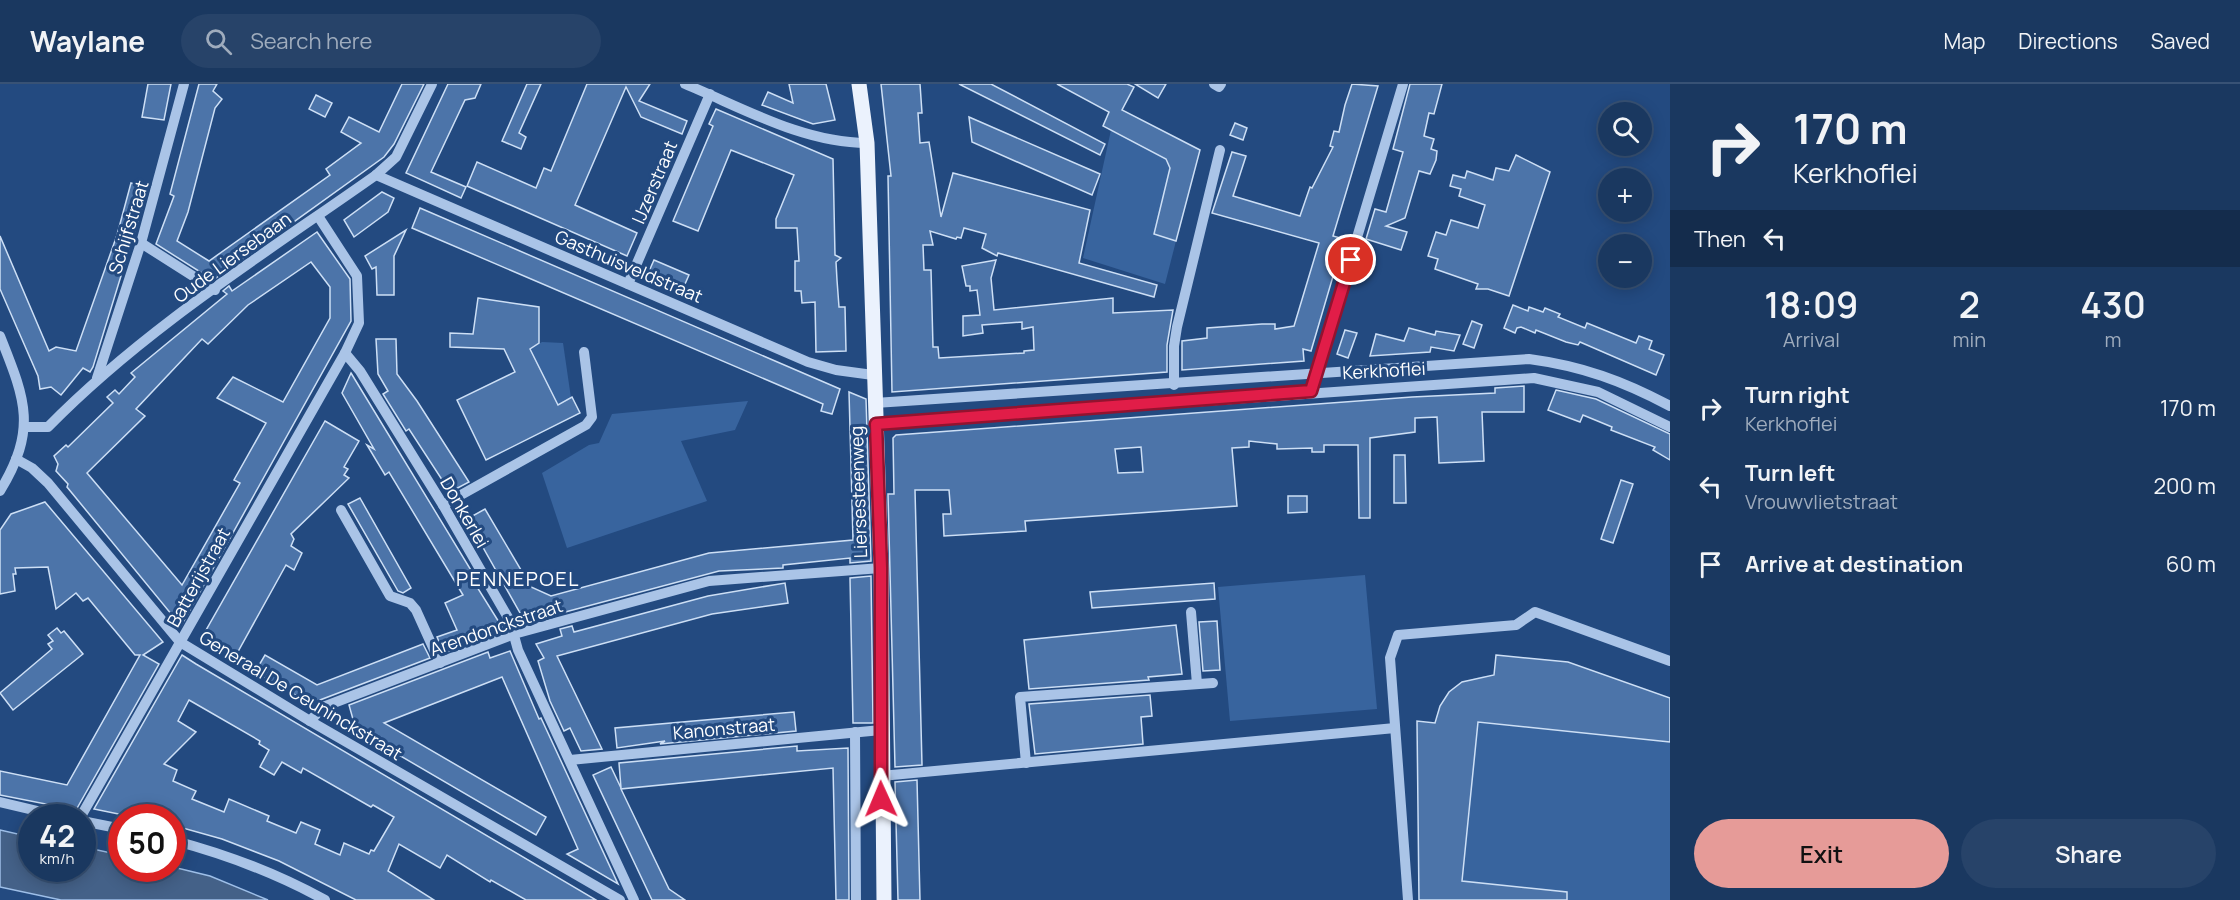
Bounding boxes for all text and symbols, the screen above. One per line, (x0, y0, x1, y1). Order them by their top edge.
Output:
search box (181, 14, 601, 68)
text: Waylane (30, 22, 145, 60)
icon: search (202, 25, 235, 58)
text: Search here (250, 26, 372, 56)
text: Map (1944, 27, 1985, 55)
text: Directions (2018, 27, 2118, 55)
text: Saved (2151, 27, 2210, 55)
text: 170 m (1793, 99, 1908, 157)
map controls (1598, 102, 1652, 288)
button: search (1598, 102, 1652, 156)
icon: right (1694, 108, 1772, 186)
street label: IJzerstraat (626, 137, 682, 227)
text: Kerkhoflei (1793, 154, 1918, 191)
button: + (1598, 168, 1652, 222)
street label: Schijfstraat (102, 177, 154, 277)
street label: Oude Liersebaan (168, 206, 296, 308)
icon: left (1758, 222, 1791, 255)
street label: Gasthuisveldstraat (551, 224, 707, 308)
text: Then (1694, 224, 1746, 254)
pin (1325, 234, 1376, 285)
button: − (1598, 234, 1652, 288)
icon: arrive (1334, 243, 1367, 276)
text: 18:09 (1764, 280, 1858, 329)
text: 2 (1959, 280, 1980, 329)
text: 430 (2080, 280, 2146, 329)
text: Arrival (1783, 326, 1840, 353)
text: min (1953, 326, 1986, 353)
text: m (2105, 326, 2122, 353)
street label: Kerkhoflei (1342, 356, 1426, 384)
text: Turn right (1745, 380, 1850, 410)
icon: right (1694, 392, 1727, 425)
text: 170 m (2160, 393, 2216, 423)
text: Kerkhoflei (1745, 410, 1837, 437)
street label: Liersesteenweg (844, 425, 872, 559)
text: Turn left (1745, 458, 1835, 488)
icon: left (1694, 470, 1727, 503)
text: 200 m (2154, 471, 2216, 501)
street label: Donkerlei (435, 472, 495, 552)
text: Vrouwvlietstraat (1745, 488, 1898, 515)
street label: Batterijstraat (161, 523, 235, 631)
icon: arrive (1694, 548, 1727, 581)
text: Arrive at destination (1745, 549, 1963, 579)
text: 60 m (2166, 549, 2216, 579)
district label: PENNEPOEL (456, 565, 580, 592)
street label: Arendonckstraat (426, 593, 566, 661)
street label: Generaal De Ceuninckstraat (195, 625, 407, 765)
street label: Kanonstraat (672, 712, 776, 744)
position arrow (849, 767, 913, 831)
speed limit sign: 50 (108, 804, 186, 882)
text: 42 (39, 815, 75, 856)
button: Exit (1694, 819, 1949, 888)
button: Share (1961, 819, 2216, 888)
text: km/h (40, 848, 74, 869)

